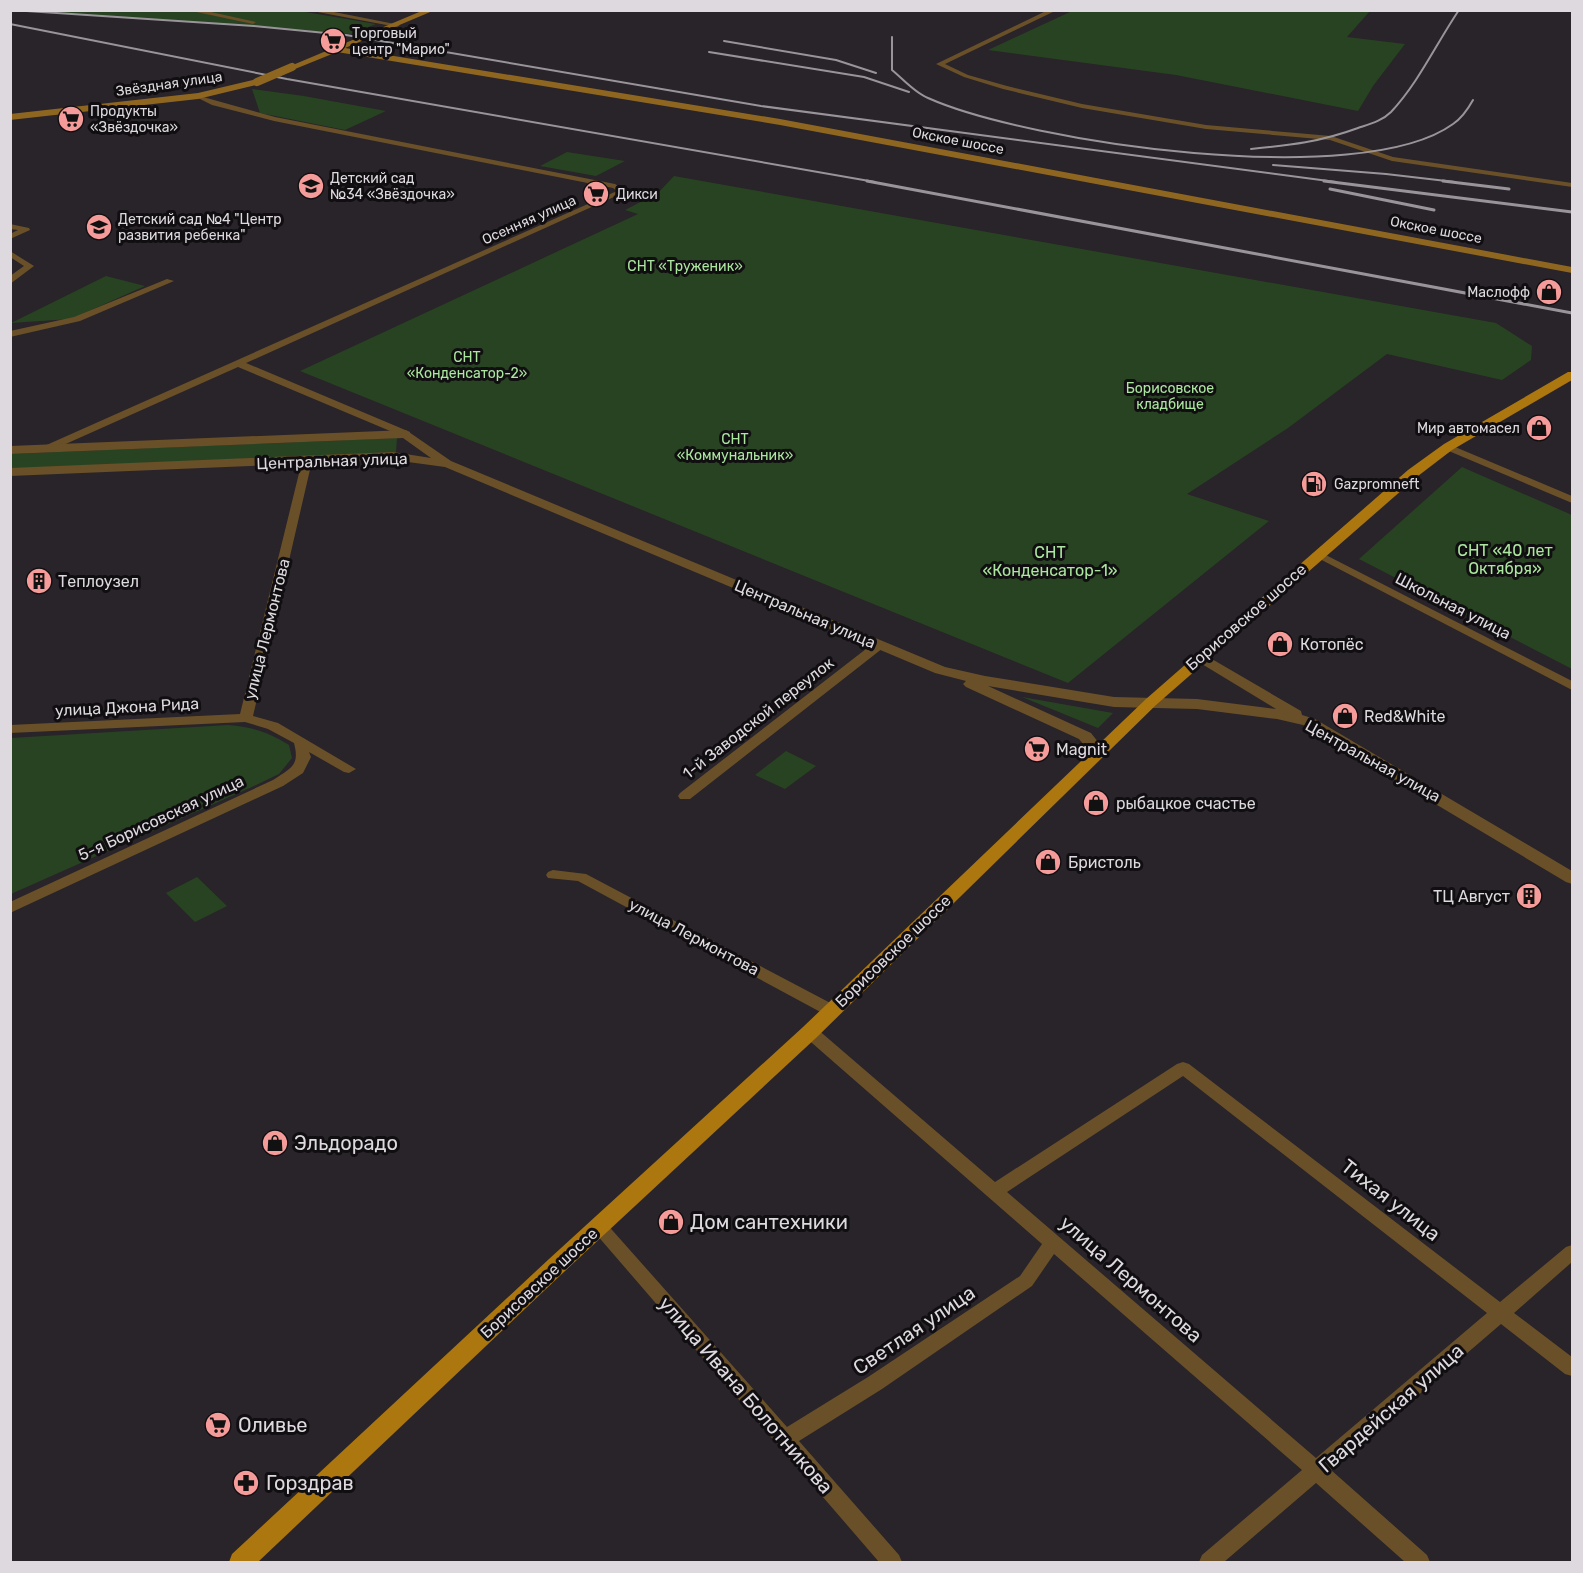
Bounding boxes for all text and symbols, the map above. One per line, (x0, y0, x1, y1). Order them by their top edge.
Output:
place label: Торговый центр "Марио" (352, 25, 450, 58)
supermarket icon: Торговый центр "Марио" (318, 26, 348, 56)
street label: Звёздная улица (115, 68, 223, 100)
place label: Продукты «Звёздочка» (90, 103, 178, 136)
supermarket icon: Продукты «Звёздочка» (56, 104, 86, 134)
street label: Окское шоссе (911, 124, 1006, 158)
place label: Детский сад №34 «Звёздочка» (330, 170, 455, 203)
school or university icon: Детский сад №34 «Звёздочка» (296, 171, 326, 201)
supermarket icon: Дикси (581, 179, 611, 209)
place label: Дикси (616, 186, 658, 203)
street label: Осенняя улица (479, 192, 579, 248)
place label: Детский сад №4 "Центр развития ребенка" (118, 211, 282, 244)
school or university icon: Детский сад №4 "Центр развития ребенка" (84, 212, 114, 242)
street label: Окское шоссе (1389, 213, 1484, 247)
park label: СНТ «Труженик» (627, 258, 743, 275)
shop icon: Маслофф (1534, 277, 1564, 307)
place label: Маслофф (1467, 284, 1530, 301)
park label: СНТ «Конденсатор-2» (407, 349, 527, 382)
park label: Борисовское кладбище (1126, 380, 1214, 413)
shop icon: Мир автомасел (1524, 413, 1554, 443)
place label: Мир автомасел (1417, 420, 1520, 437)
park label: СНТ «Коммунальник» (677, 431, 793, 464)
street label: Центральная улица (256, 449, 408, 473)
fuel station icon: Gazpromneft (1299, 469, 1329, 499)
place label: Gazpromneft (1334, 476, 1420, 493)
park label: СНТ «40 лет Октября» (1457, 541, 1553, 578)
park label: СНТ «Конденсатор-1» (982, 543, 1118, 580)
street label: улица Лермонтова (240, 556, 294, 702)
street label: Борисовское шоссе (1182, 560, 1310, 674)
building icon: Теплоузел (24, 566, 54, 596)
street label: Школьная улица (1392, 569, 1514, 643)
place label: Теплоузел (58, 572, 139, 591)
street label: Центральная улица (732, 576, 878, 652)
shop icon: Котопёс (1265, 629, 1295, 659)
place label: Котопёс (1300, 635, 1364, 654)
street label: 1-й Заводской переулок (679, 653, 838, 783)
street label: улица Джона Рида (55, 694, 199, 720)
shop icon: Red&White (1330, 701, 1360, 731)
place label: Red&White (1364, 707, 1445, 726)
street label: Центральная улица (1302, 716, 1444, 806)
supermarket icon: Magnit (1022, 734, 1052, 764)
place label: Magnit (1056, 740, 1107, 759)
street label: 5-я Борисовская улица (75, 771, 247, 865)
shop icon: рыбацкое счастье (1081, 788, 1111, 818)
place label: рыбацкое счастье (1116, 794, 1256, 813)
shop icon: Бристоль (1033, 847, 1063, 877)
place label: Бристоль (1068, 853, 1141, 872)
building icon: ТЦ Август (1514, 881, 1544, 911)
place label: ТЦ Август (1433, 887, 1510, 906)
street label: Борисовское шоссе (831, 891, 955, 1011)
street label: улица Лермонтова (626, 895, 762, 979)
shop icon: Эльдорадо (260, 1128, 290, 1158)
place label: Эльдорадо (294, 1131, 398, 1155)
street label: Тихая улица (1337, 1154, 1445, 1246)
shop icon: Дом сантехники (656, 1207, 686, 1237)
place label: Дом сантехники (690, 1210, 848, 1234)
street label: улица Лермонтова (1055, 1211, 1207, 1347)
street label: Борисовское шоссе (477, 1224, 602, 1342)
street label: Светлая улица (848, 1280, 980, 1380)
street label: улица Ивана Болотникова (654, 1292, 838, 1498)
street label: Гвардейская улица (1314, 1338, 1468, 1478)
supermarket icon: Оливье (203, 1410, 233, 1440)
place label: Оливье (238, 1413, 307, 1437)
pharmacy icon: Горздрав (231, 1468, 261, 1498)
place label: Горздрав (266, 1471, 354, 1495)

